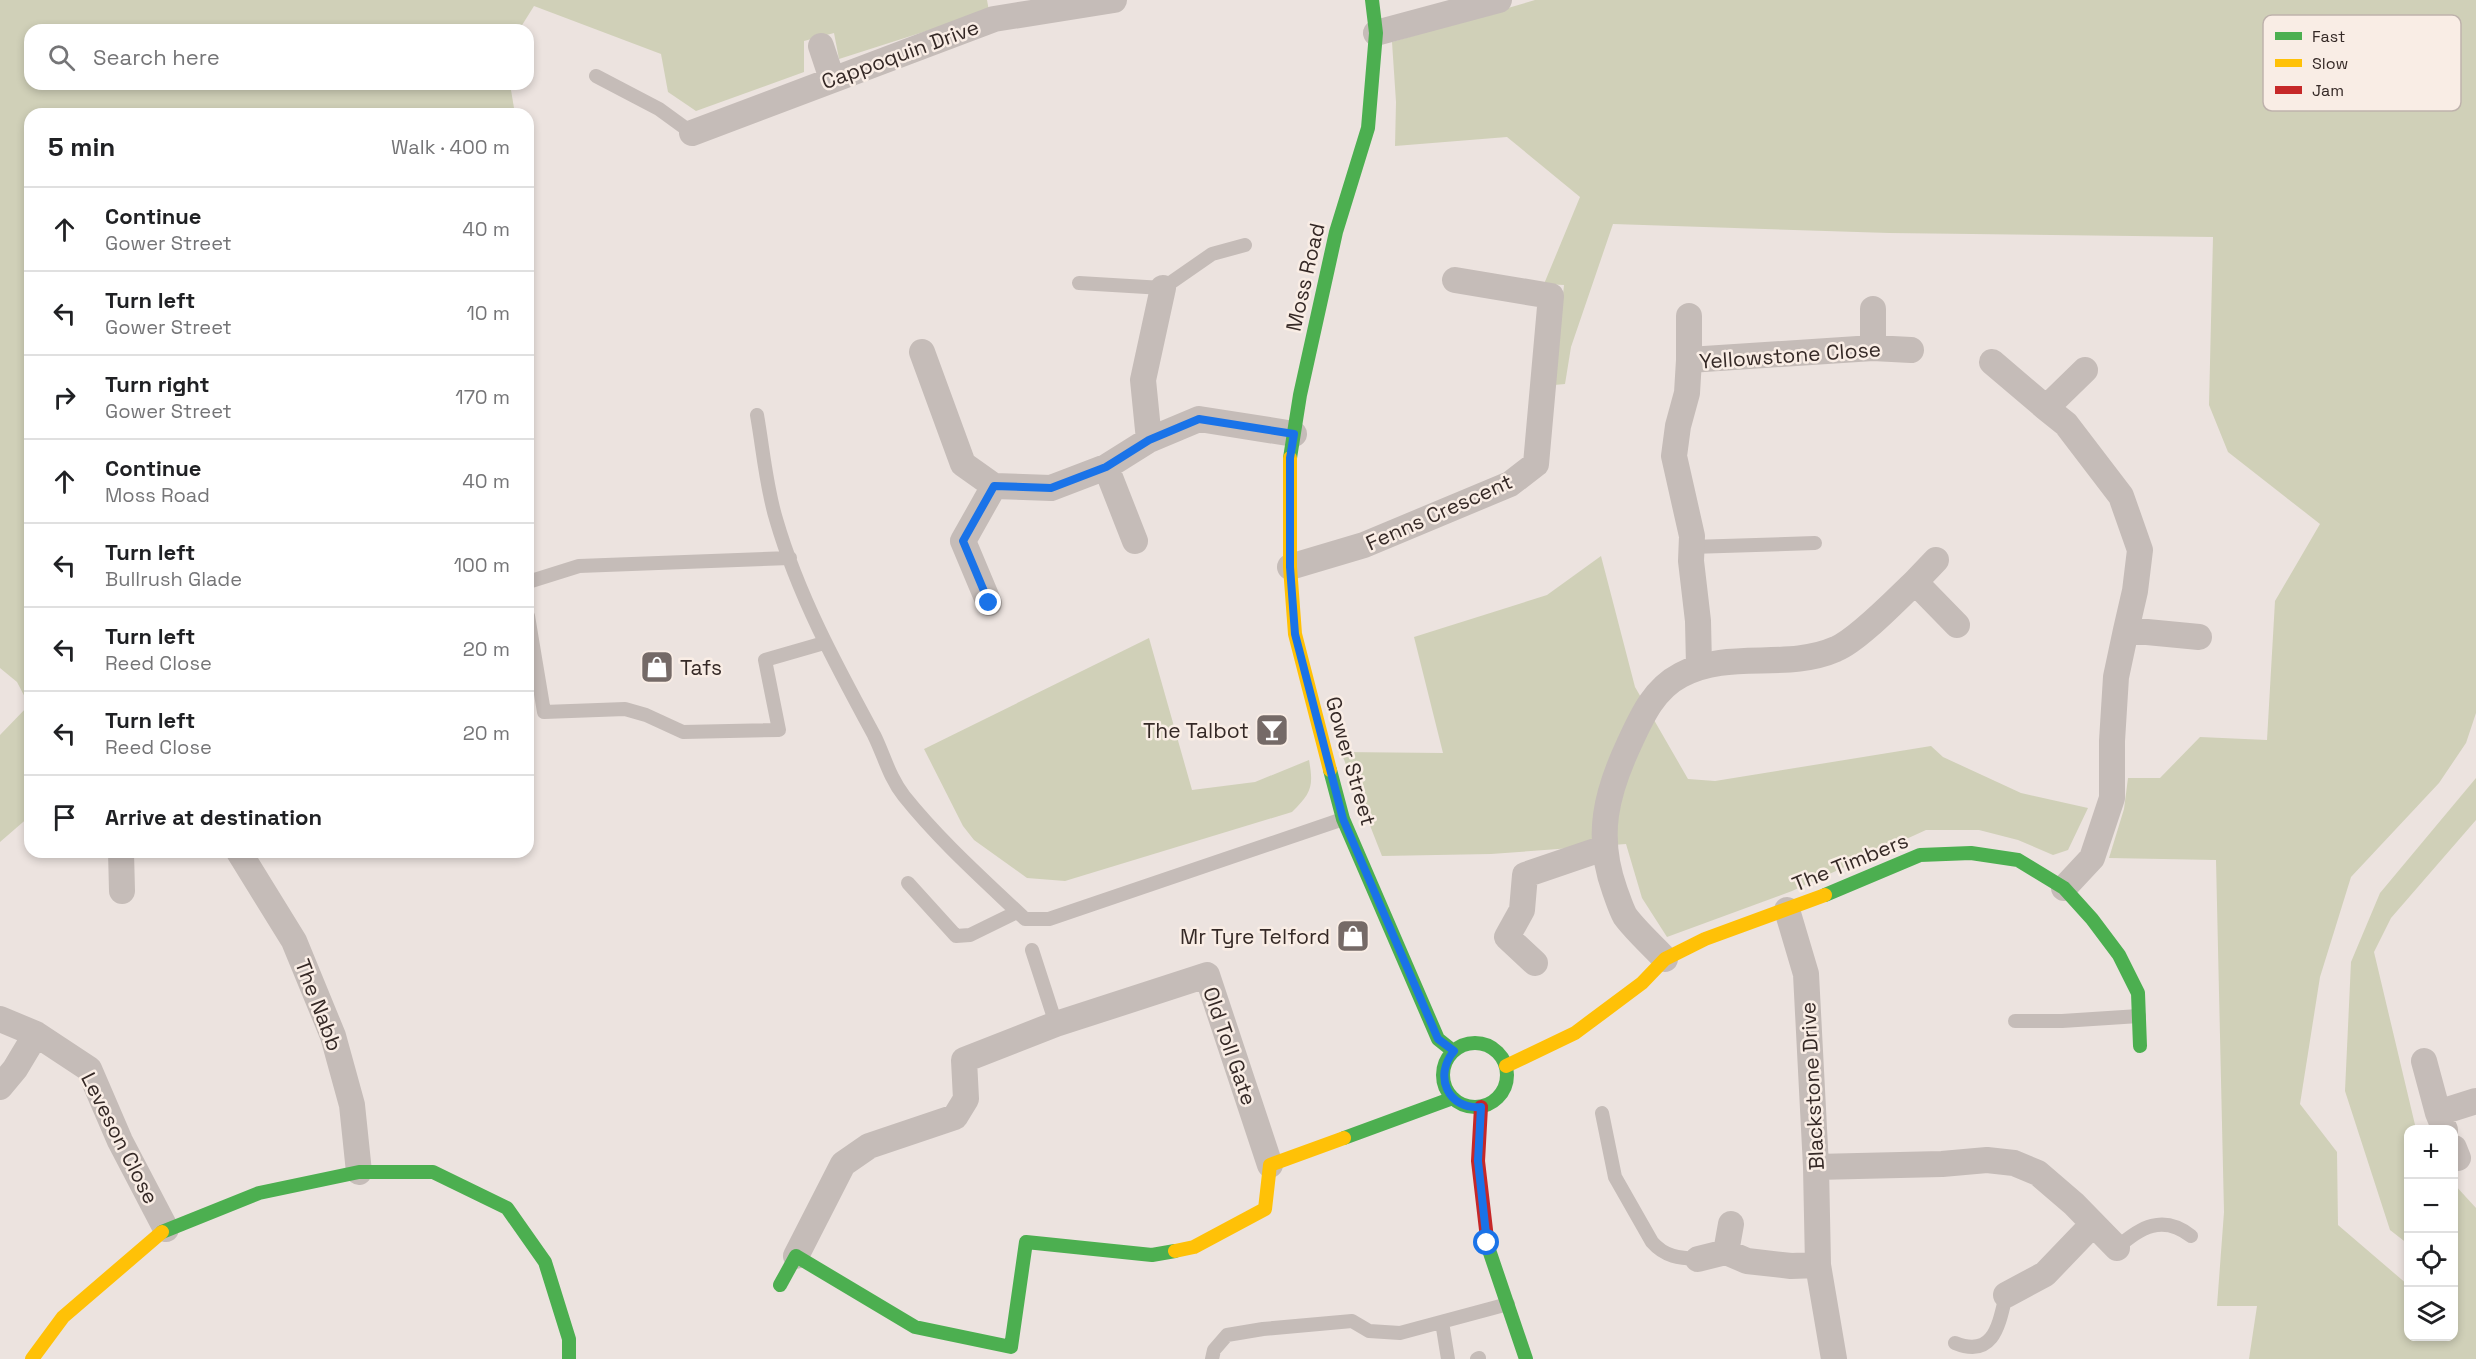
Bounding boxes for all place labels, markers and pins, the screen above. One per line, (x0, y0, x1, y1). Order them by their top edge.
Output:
shop icon: Tafs (639, 649, 675, 685)
place label: Tafs (680, 654, 722, 681)
bar icon: The Talbot (1254, 712, 1290, 748)
place label: The Talbot (1143, 717, 1249, 744)
shop icon: Mr Tyre Telford (1335, 918, 1371, 954)
place label: Mr Tyre Telford (1180, 923, 1330, 950)

